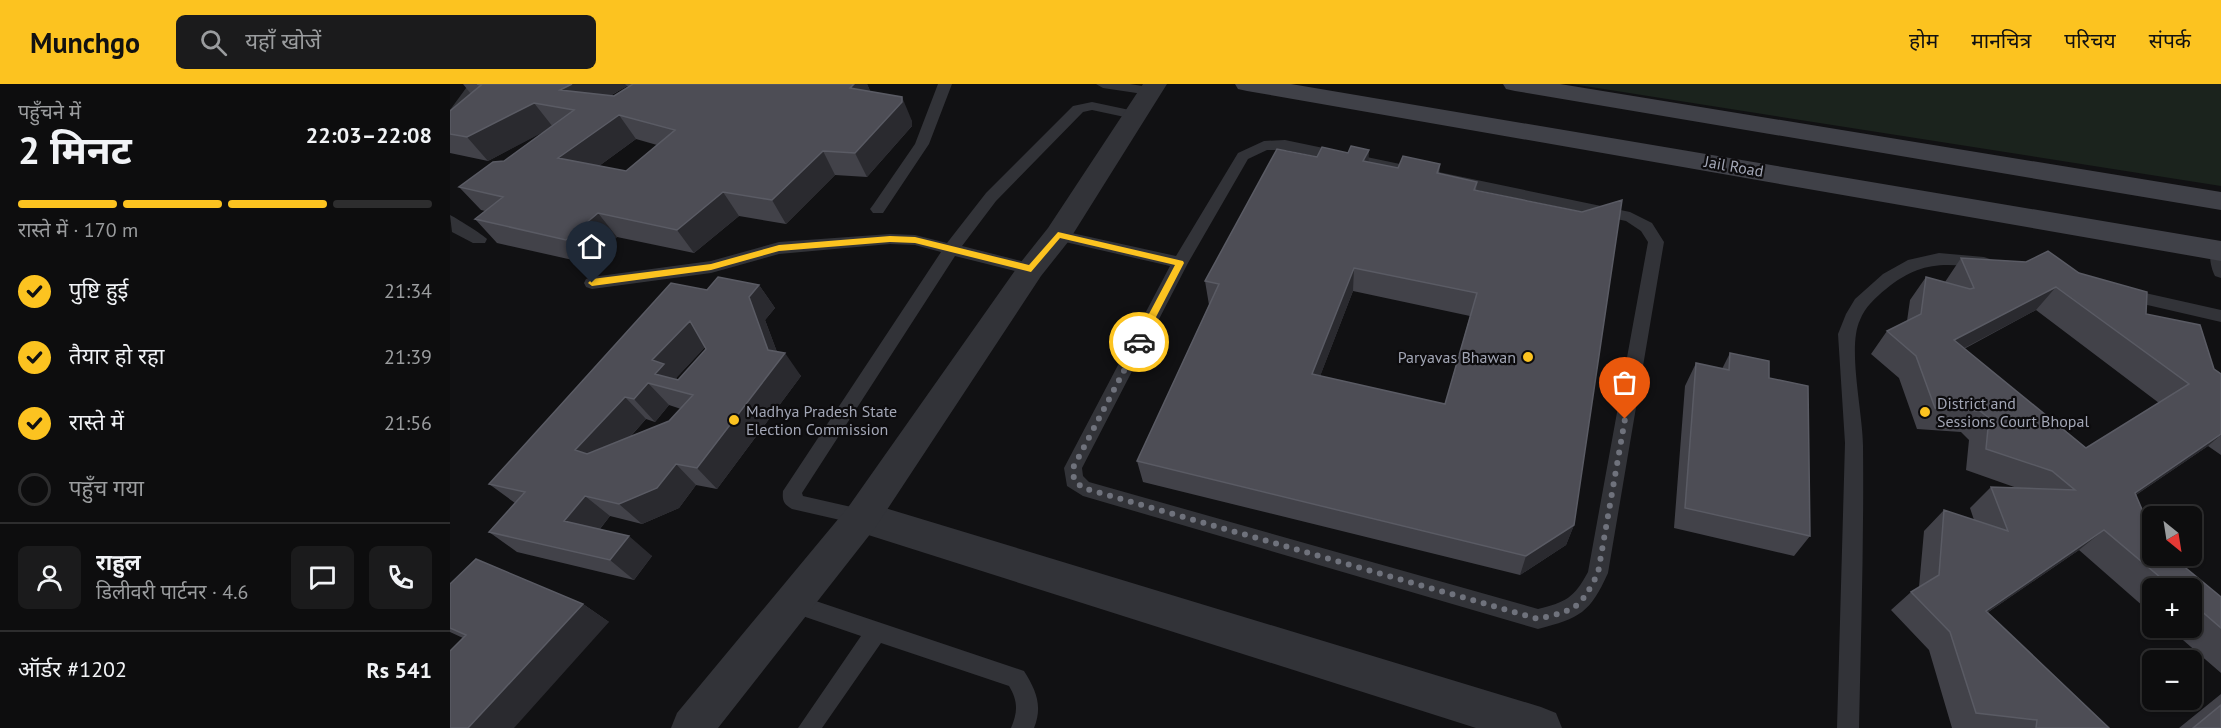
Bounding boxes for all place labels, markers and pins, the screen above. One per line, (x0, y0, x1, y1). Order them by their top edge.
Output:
pin (566, 221, 617, 283)
place label: Paryavas Bhawan (1398, 347, 1516, 367)
marker: Paryavas Bhawan (1521, 350, 1535, 364)
pin (1599, 357, 1650, 419)
place label: District and Sessions Court Bhopal (1937, 393, 2089, 431)
place label: Madhya Pradesh State Election Commission (746, 401, 897, 439)
marker: District and Sessions Court Bhopal (1918, 405, 1932, 419)
marker: Madhya Pradesh State Election Commission (727, 413, 741, 427)

